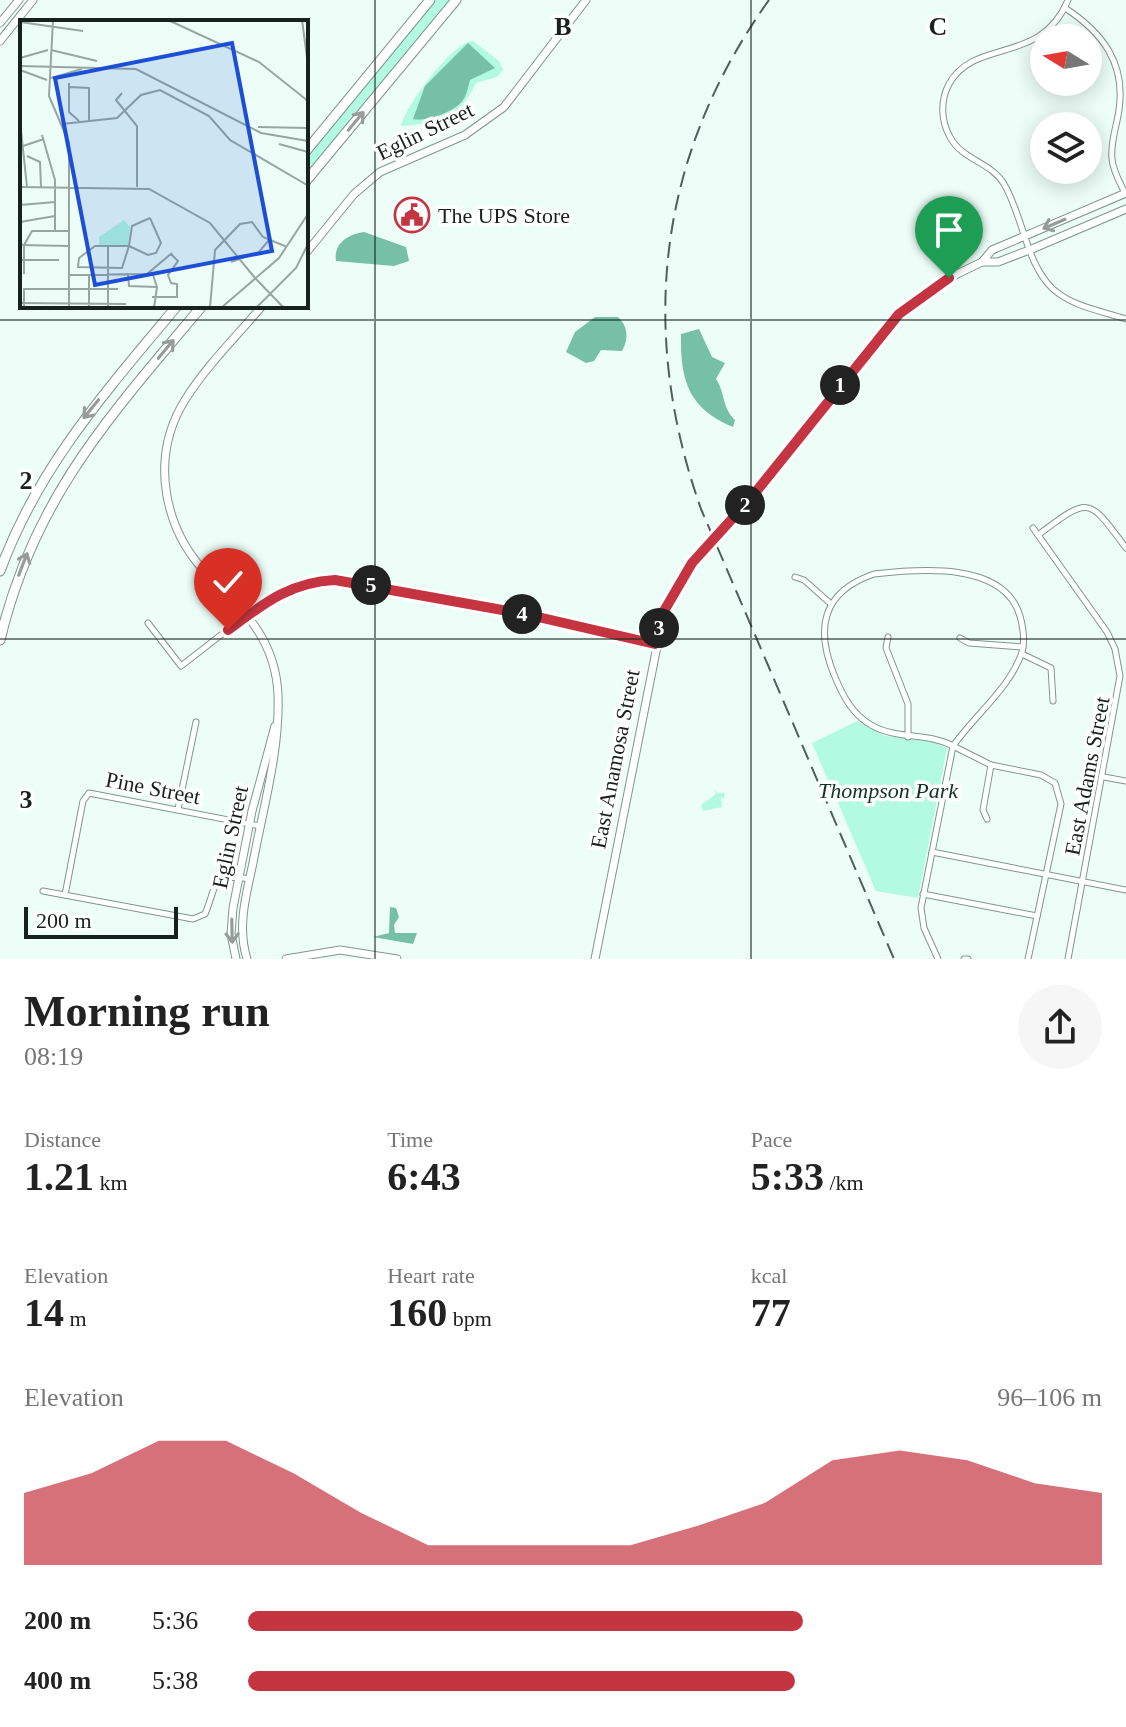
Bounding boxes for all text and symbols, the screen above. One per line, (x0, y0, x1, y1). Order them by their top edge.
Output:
text: B (554, 12, 572, 41)
text: C (929, 12, 947, 41)
inset map (20, 20, 308, 308)
north arrow (1030, 24, 1102, 96)
map controls (1030, 24, 1102, 184)
street label: Eglin Street (373, 97, 477, 165)
one-way arrow (347, 111, 365, 132)
button: layers (1030, 112, 1102, 184)
public building icon: The UPS Store (393, 196, 431, 234)
pin (915, 196, 983, 278)
place label: The UPS Store (438, 203, 570, 228)
icon: arrive (927, 208, 971, 252)
one-way arrow (1042, 217, 1067, 232)
one-way arrow (157, 339, 175, 360)
pin: 1 (820, 365, 860, 405)
text: 1 (835, 372, 846, 397)
one-way arrow (82, 398, 100, 419)
text: 2 (20, 466, 33, 495)
pin: 2 (725, 485, 765, 525)
text: 2 (740, 492, 751, 517)
pin (194, 548, 262, 630)
one-way arrow (17, 553, 31, 577)
icon: check (206, 560, 250, 604)
pin: 5 (351, 565, 391, 605)
text: 5 (366, 572, 377, 597)
pin: 4 (502, 594, 542, 634)
text: 4 (517, 601, 528, 626)
pin: 3 (639, 608, 679, 648)
text: 3 (654, 615, 665, 640)
street label: East Anamosa Street (585, 667, 645, 851)
street label: East Adams Street (1059, 694, 1115, 858)
street label: Pine Street (104, 767, 202, 809)
park label: Thompson Park (818, 778, 959, 803)
street label: Eglin Street (207, 783, 253, 891)
text: 3 (20, 785, 33, 814)
scale bar (24, 903, 178, 939)
text: 200 m (36, 908, 92, 933)
one-way arrow (224, 917, 240, 944)
button: share (1018, 985, 1102, 1069)
text: Morning run (24, 987, 270, 1036)
text: 08:19 (24, 1042, 83, 1071)
text: Distance (24, 1127, 101, 1152)
text: Time (387, 1127, 433, 1152)
text: Pace (751, 1127, 792, 1152)
text: 1.21 (24, 1154, 94, 1199)
text: 6:43 (387, 1154, 461, 1199)
text: 5:33 (751, 1154, 824, 1199)
text: km (94, 1170, 128, 1195)
text: /km (824, 1170, 864, 1195)
text: Elevation (24, 1263, 108, 1288)
text: Heart rate (387, 1263, 475, 1288)
text: kcal (751, 1263, 787, 1288)
text: 14 (24, 1290, 64, 1335)
text: 160 (387, 1290, 447, 1335)
text: 77 (751, 1290, 791, 1335)
text: m (64, 1306, 87, 1331)
text: bpm (447, 1306, 492, 1331)
text: Elevation (24, 1383, 124, 1412)
text: 96–106 m (997, 1383, 1102, 1412)
text: 200 m (24, 1606, 91, 1635)
text: 5:36 (152, 1606, 198, 1635)
text: 400 m (24, 1666, 91, 1695)
text: 5:38 (152, 1666, 198, 1695)

